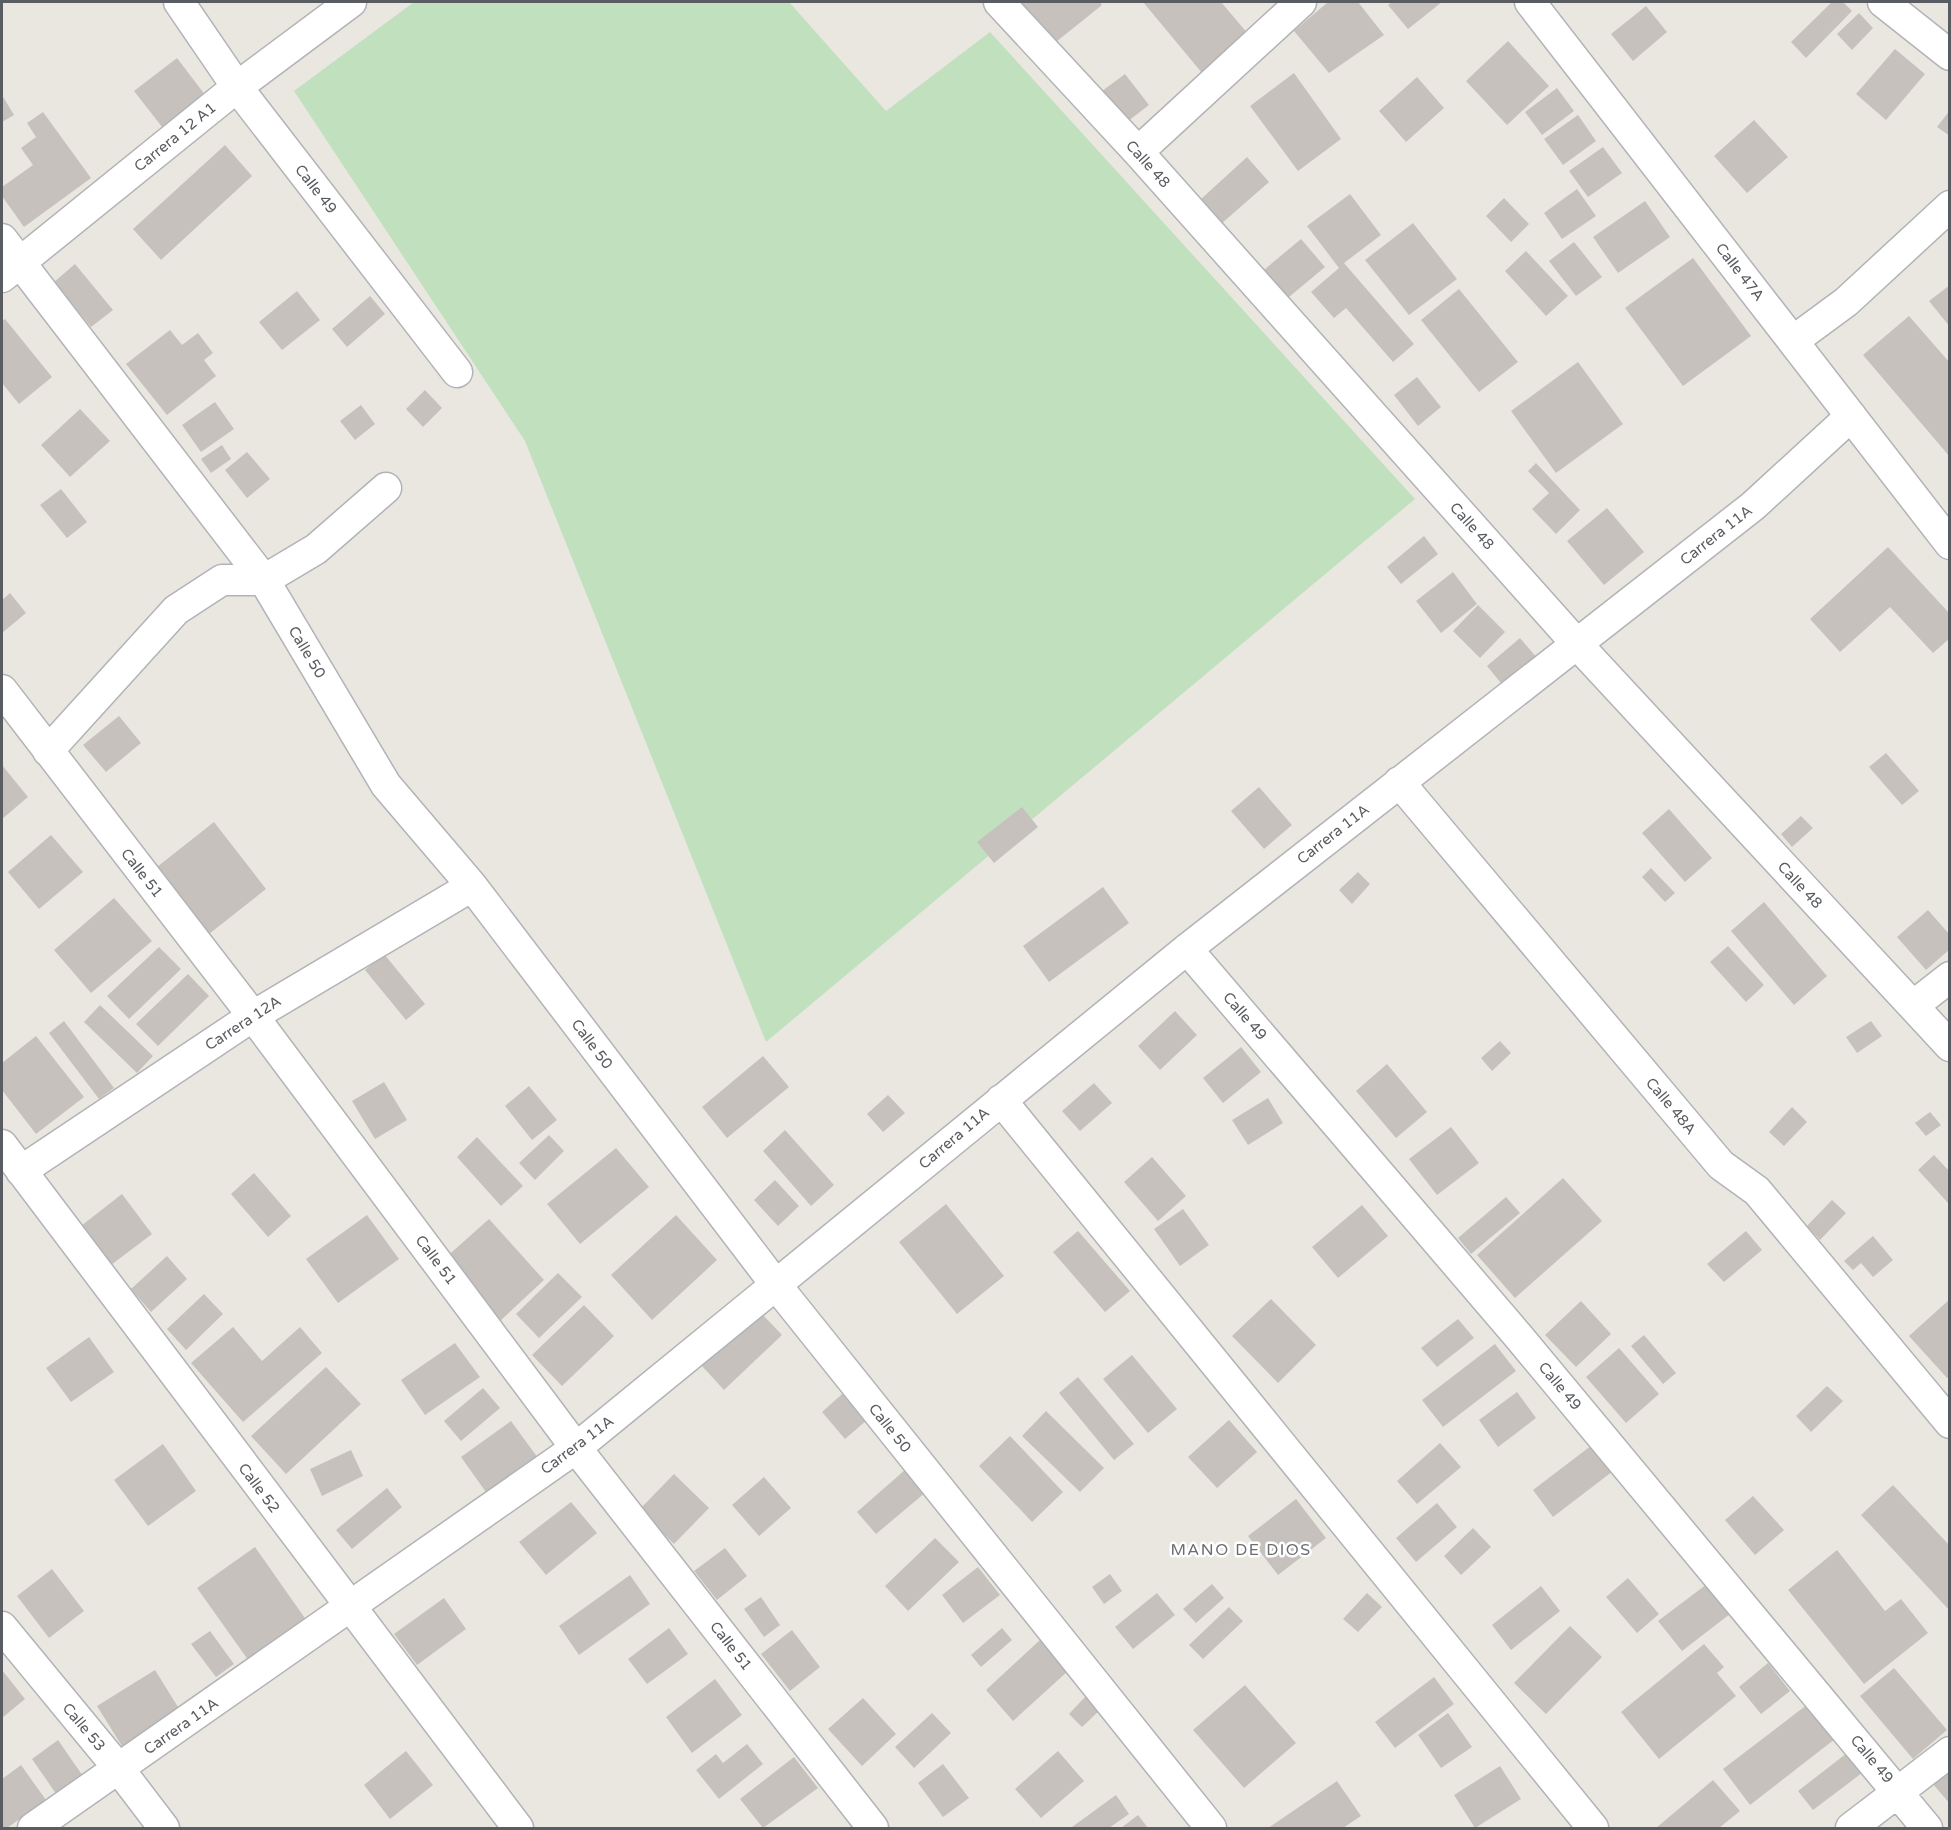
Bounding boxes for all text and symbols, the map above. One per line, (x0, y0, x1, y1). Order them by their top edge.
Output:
street label: Carrera 12 A1 (130, 99, 220, 175)
street label: Calle 48 (1122, 137, 1174, 191)
street label: Calle 49 (291, 161, 341, 217)
street label: Calle 47A (1712, 239, 1768, 305)
street label: Calle 48 (1446, 499, 1498, 553)
street label: Carrera 11A (1676, 501, 1756, 569)
street label: Calle 50 (284, 623, 330, 681)
street label: Carrera 11A (1293, 800, 1373, 868)
street label: Calle 51 (117, 845, 167, 901)
street label: Calle 48 (1774, 858, 1826, 912)
street label: Calle 49 (1219, 988, 1271, 1044)
street label: Carrera 12A (202, 992, 284, 1054)
street label: Calle 50 (567, 1016, 617, 1072)
street label: Calle 48A (1642, 1074, 1700, 1138)
street label: Carrera 11A (915, 1103, 993, 1173)
street label: Calle 51 (411, 1232, 461, 1288)
street label: Calle 49 (1535, 1358, 1585, 1414)
street label: Calle 50 (865, 1400, 915, 1456)
street label: Carrera 11A (537, 1412, 617, 1478)
street label: Calle 52 (234, 1460, 284, 1516)
district label: MANO DE DIOS (1170, 1540, 1312, 1560)
street label: Calle 51 (706, 1618, 756, 1674)
street label: Carrera 11A (140, 1694, 222, 1758)
street label: Calle 53 (59, 1699, 109, 1755)
street label: Calle 49 (1847, 1731, 1897, 1787)

